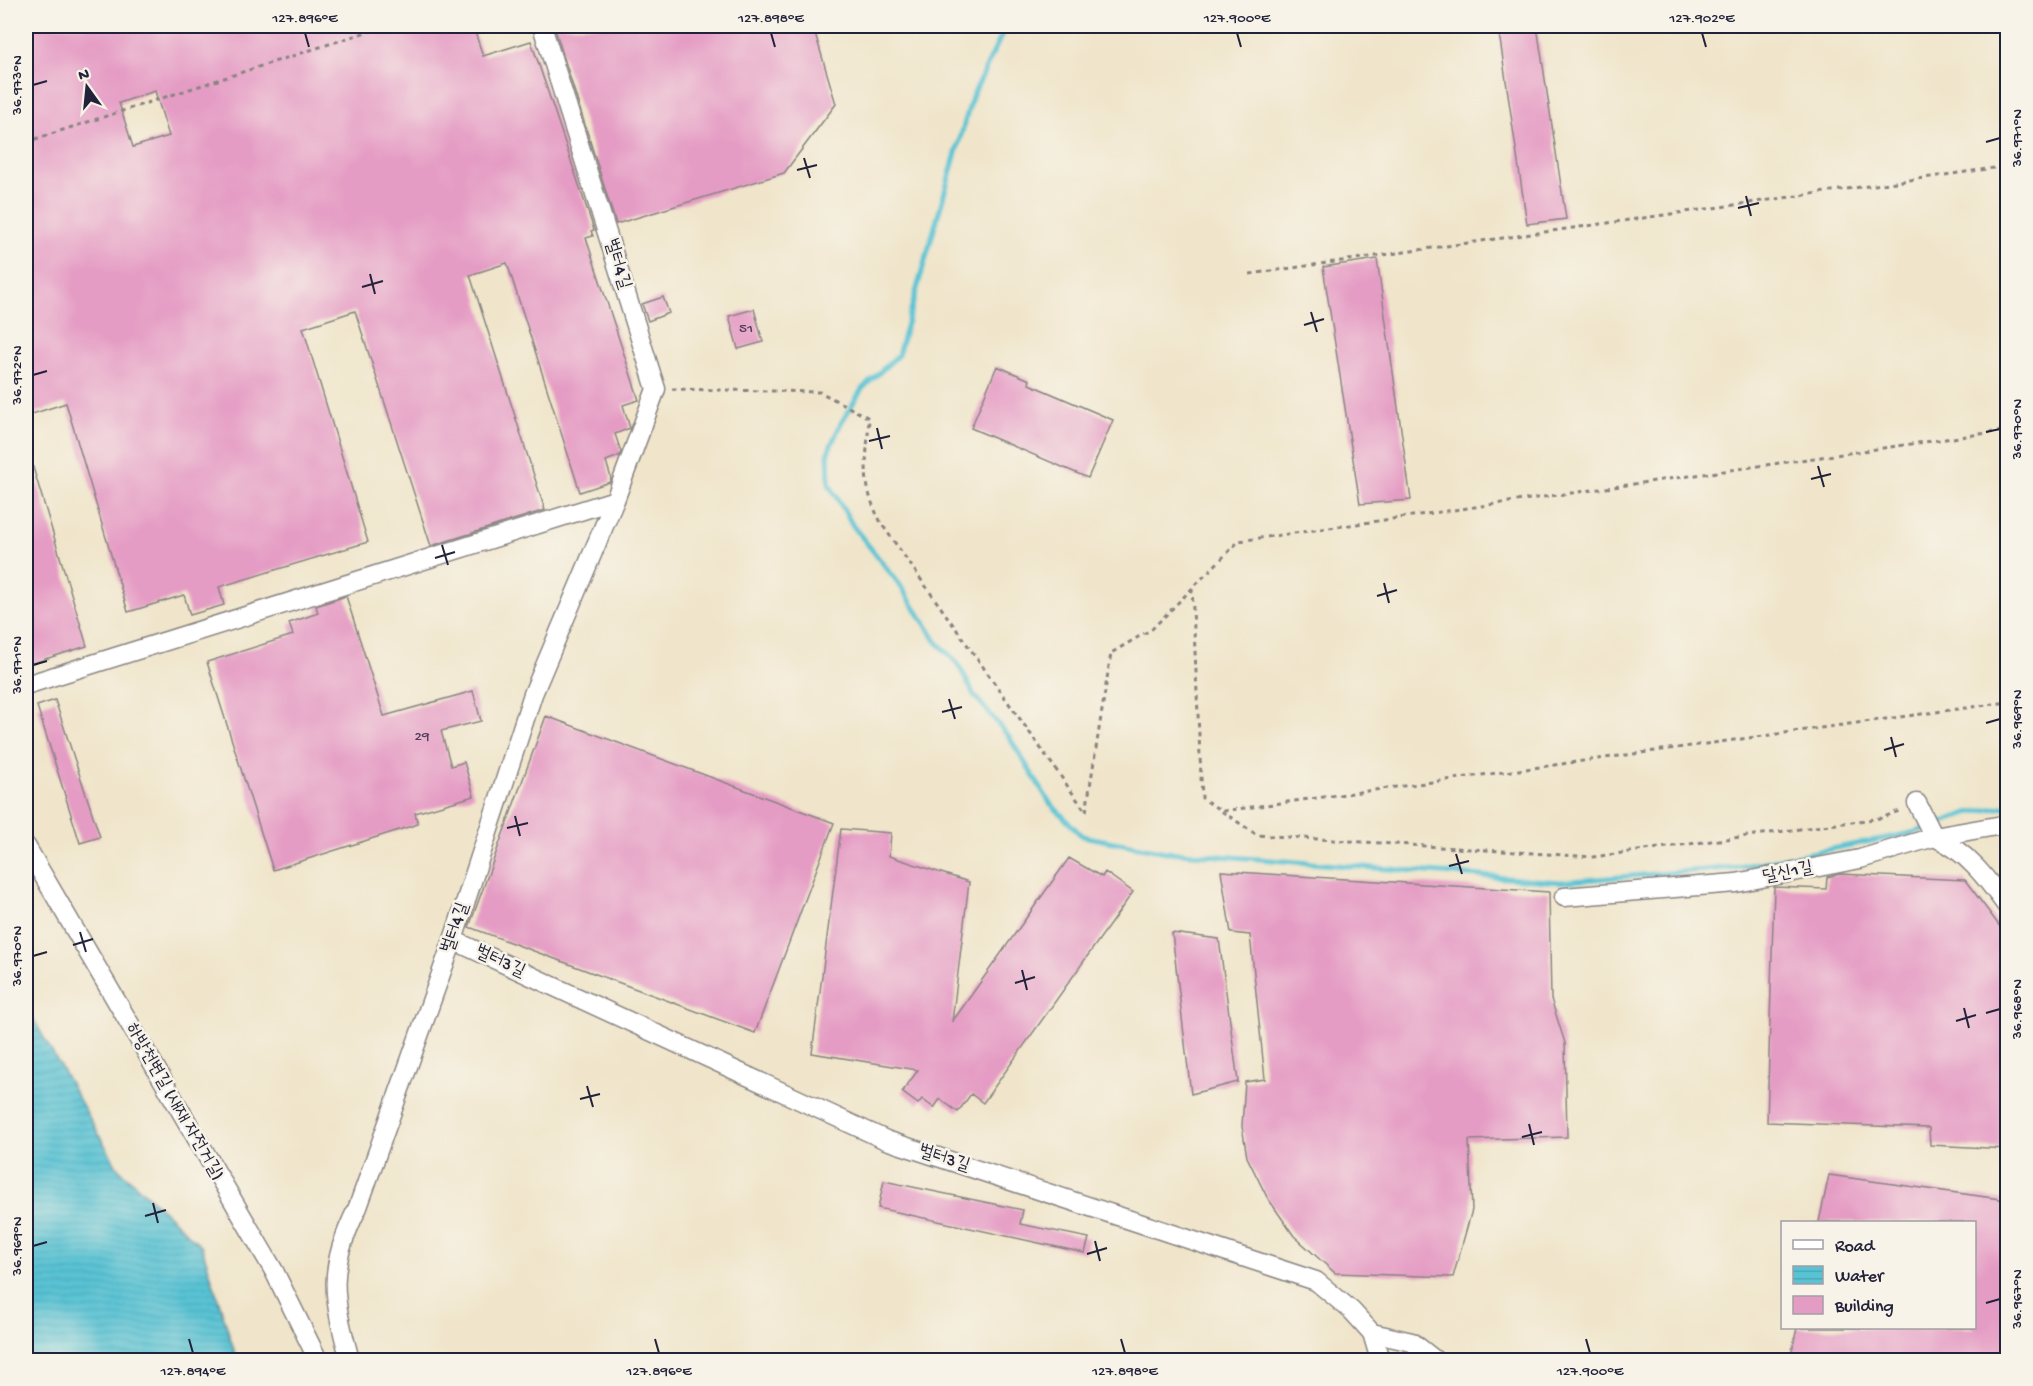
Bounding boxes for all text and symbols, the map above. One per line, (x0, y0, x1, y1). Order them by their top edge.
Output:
text: 127.896°E (271, 10, 338, 28)
text: 127.898°E (737, 10, 805, 28)
text: 127.900°E (1203, 10, 1271, 28)
text: 127.902°E (1668, 10, 1735, 28)
text: 36.973°N (9, 55, 27, 116)
north arrow (57, 57, 117, 117)
text: N (77, 65, 92, 86)
text: 36.971°N (2009, 109, 2027, 168)
street label: 벌터4길 (599, 236, 635, 292)
house number: 51 (739, 320, 753, 338)
text: 36.972°N (9, 345, 27, 406)
text: 36.970°N (2009, 399, 2027, 460)
text: 36.971°N (9, 636, 27, 695)
text: 36.969°N (2009, 689, 2027, 750)
house number: 29 (415, 728, 430, 746)
street label: 달신1길 (1761, 858, 1815, 888)
street label: 벌터4길 (438, 900, 475, 956)
text: 36.970°N (9, 926, 27, 987)
street label: 벌터3길 (472, 941, 529, 983)
text: 36.968°N (2009, 979, 2027, 1040)
street label: 하방천변길 (새재 자전거길) (120, 1020, 228, 1184)
street label: 벌터3길 (916, 1141, 973, 1177)
text: 36.969°N (9, 1216, 27, 1277)
legend (1781, 1221, 1976, 1329)
text: Road (1835, 1237, 1876, 1258)
text: Water (1835, 1267, 1885, 1288)
text: 36.967°N (2009, 1269, 2027, 1330)
text: Building (1834, 1297, 1894, 1318)
text: 127.894°E (160, 1363, 226, 1381)
text: 127.896°E (625, 1363, 692, 1381)
text: 127.898°E (1091, 1363, 1159, 1381)
text: 127.900°E (1556, 1363, 1624, 1381)

